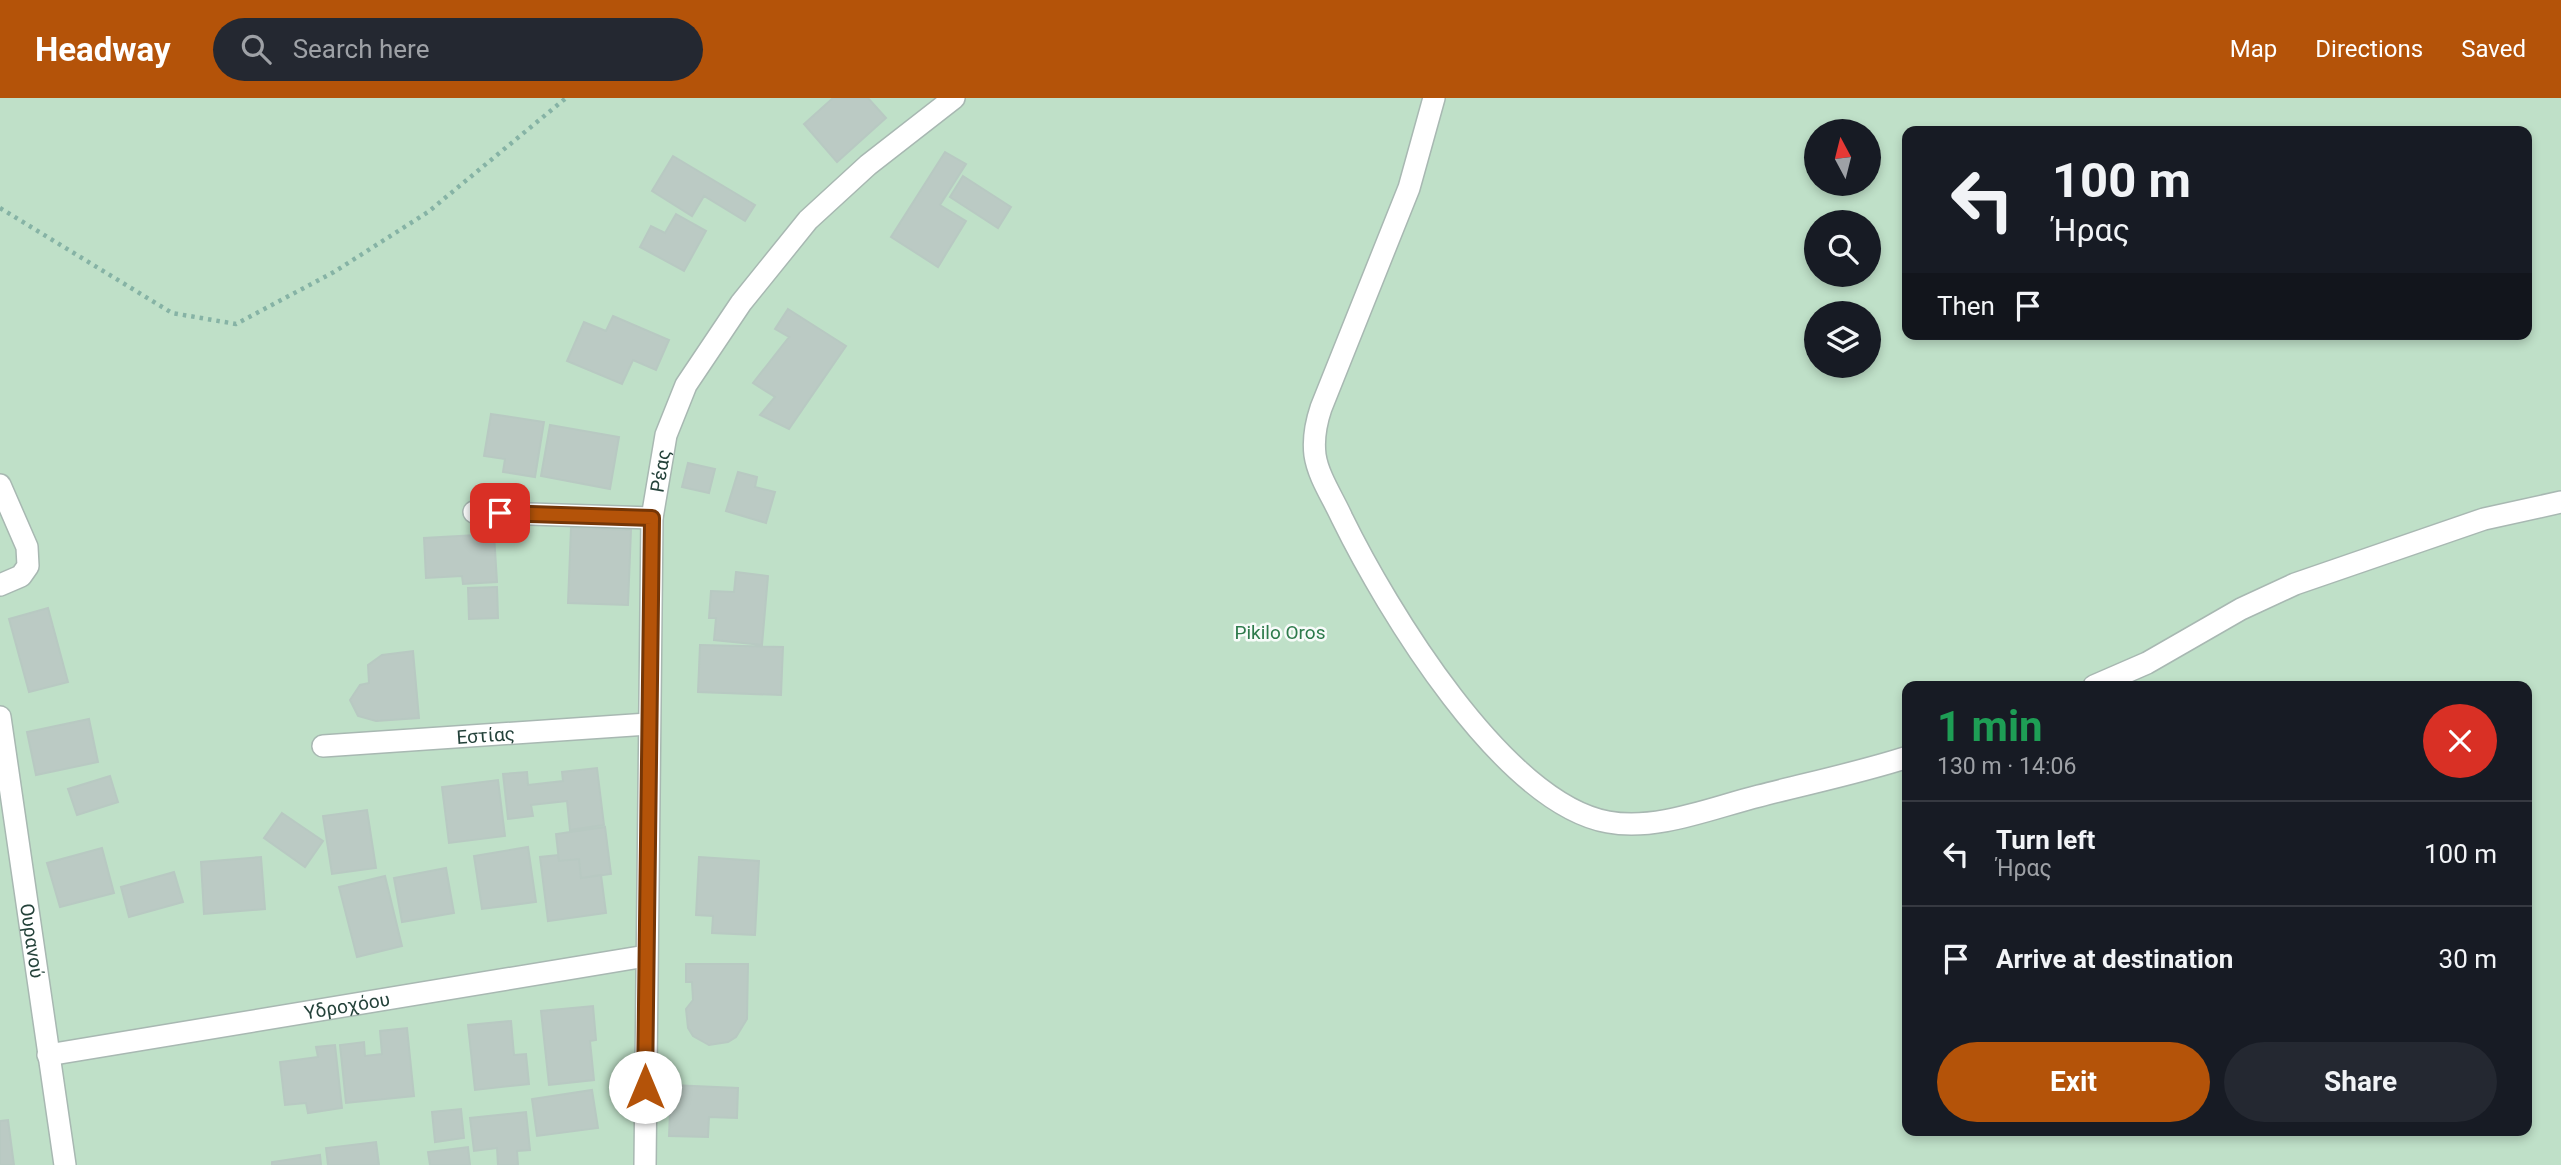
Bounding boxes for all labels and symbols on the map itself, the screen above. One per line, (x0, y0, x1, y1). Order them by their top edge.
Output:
north arrow (1804, 119, 1881, 196)
street label: Ρέας (646, 448, 675, 494)
pin (470, 483, 530, 543)
park label: Pikilo Oros (1235, 621, 1326, 644)
street label: Εστίας (456, 722, 516, 749)
street label: Ουρανού (15, 902, 49, 980)
street label: Υδροχόου (303, 988, 391, 1024)
position arrow (608, 1050, 682, 1124)

